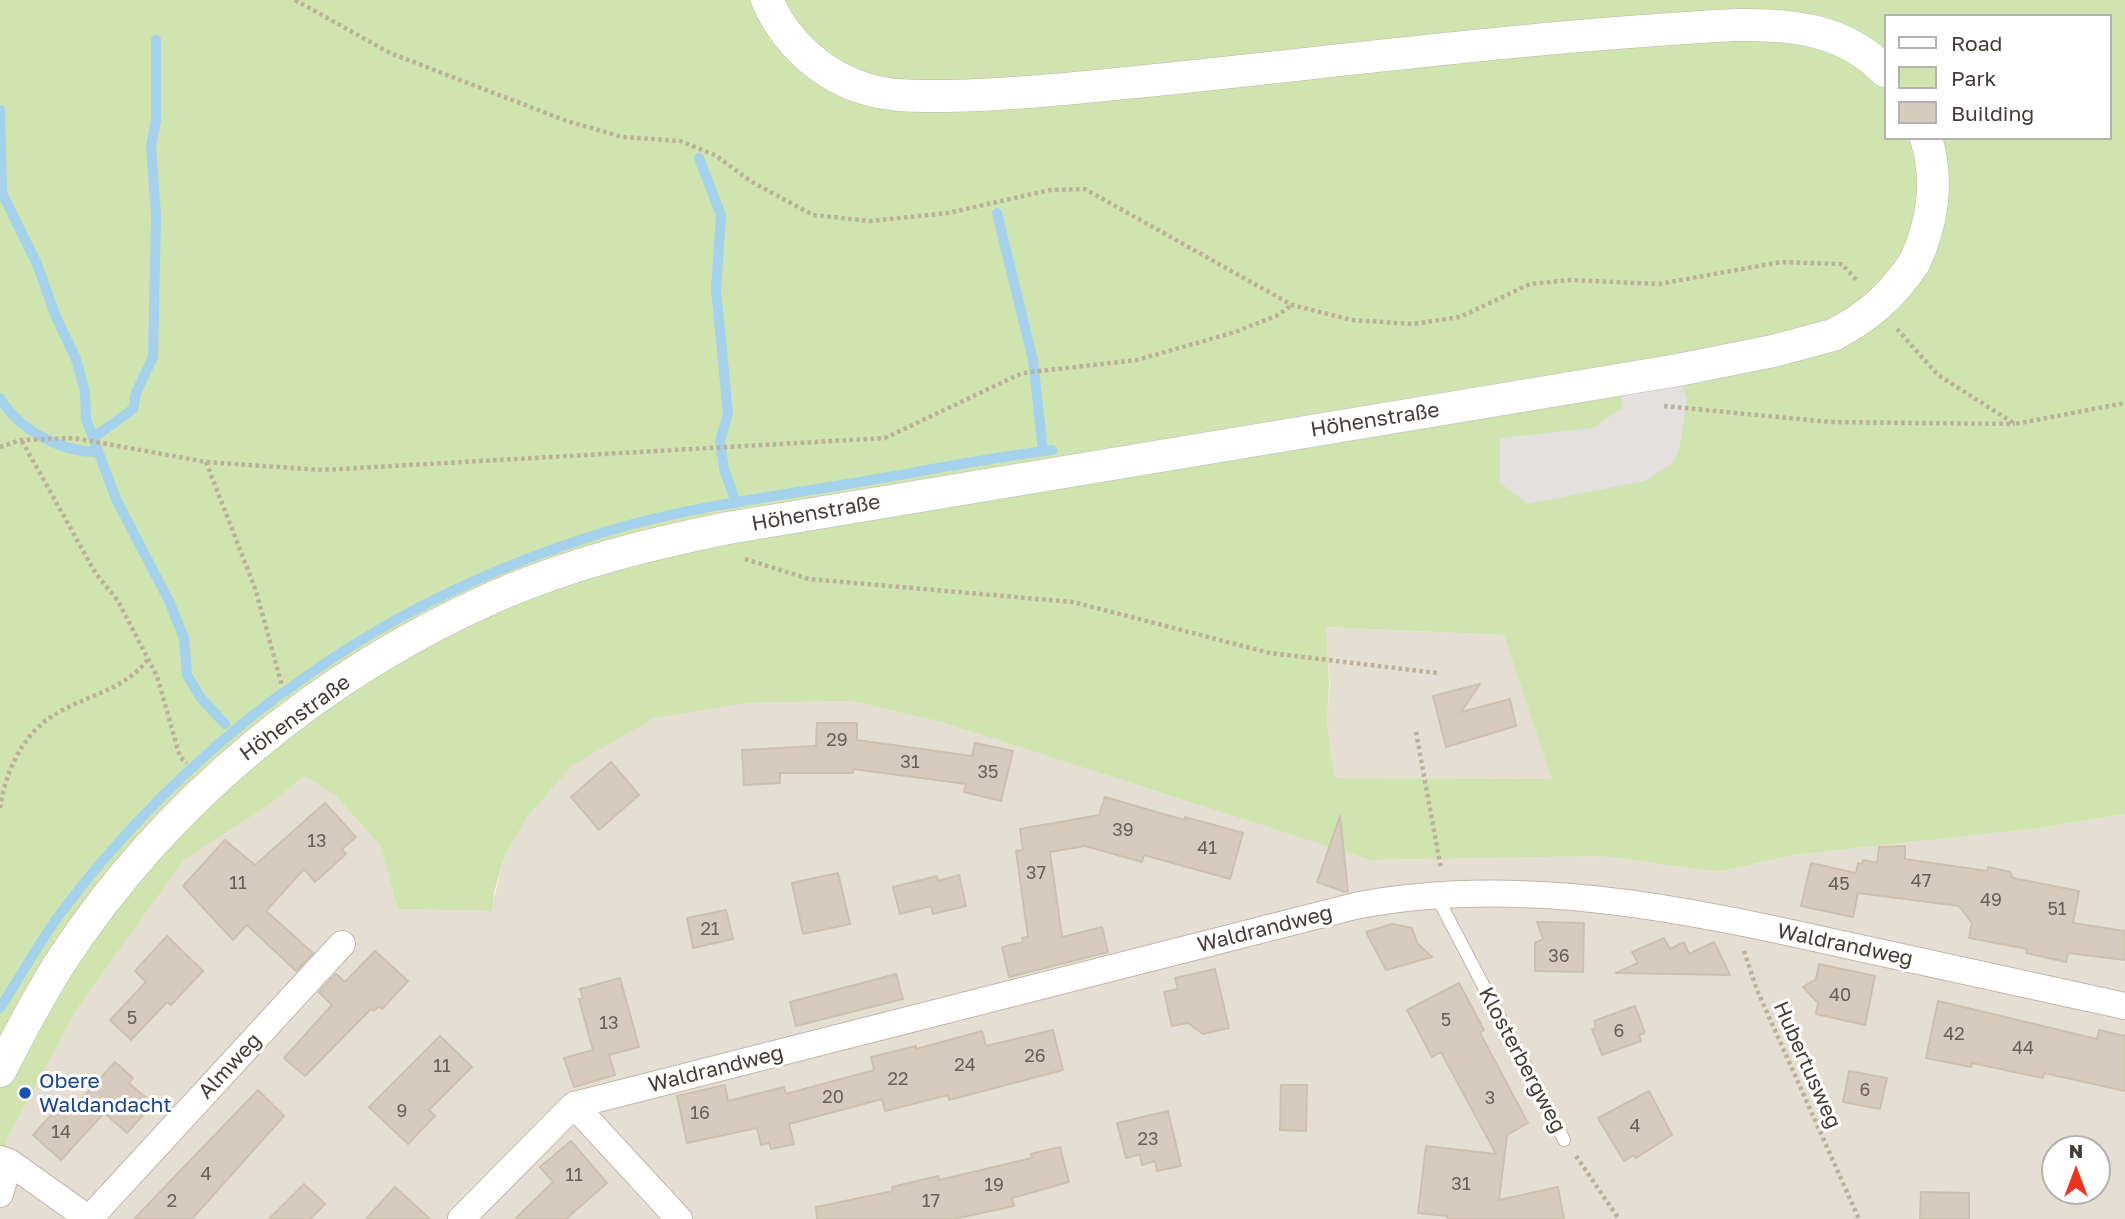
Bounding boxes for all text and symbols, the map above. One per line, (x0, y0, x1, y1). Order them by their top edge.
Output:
legend (1884, 14, 2111, 140)
text: Road (1951, 30, 2002, 56)
text: Park (1951, 65, 1996, 91)
text: Building (1951, 100, 2034, 126)
street label: Höhenstraße (1309, 397, 1441, 443)
street label: Höhenstraße (750, 489, 882, 537)
street label: Höhenstraße (235, 670, 355, 766)
house number: 29 (826, 729, 848, 751)
house number: 31 (900, 751, 920, 773)
house number: 35 (978, 761, 998, 783)
house number: 39 (1112, 819, 1134, 841)
house number: 13 (307, 830, 327, 852)
house number: 41 (1197, 837, 1217, 859)
house number: 37 (1026, 862, 1046, 884)
house number: 47 (1911, 870, 1931, 892)
house number: 11 (229, 872, 247, 894)
house number: 45 (1828, 873, 1850, 895)
house number: 49 (1980, 889, 2002, 911)
house number: 51 (2047, 898, 2067, 920)
street label: Waldrandweg (1195, 900, 1335, 958)
house number: 21 (700, 918, 720, 940)
street label: Waldrandweg (1775, 918, 1915, 972)
house number: 36 (1548, 945, 1570, 967)
street label: Klosterbergweg (1473, 983, 1571, 1137)
house number: 40 (1829, 984, 1851, 1006)
street label: Hubertusweg (1768, 998, 1846, 1132)
house number: 5 (127, 1007, 137, 1029)
house number: 5 (1441, 1009, 1451, 1031)
house number: 13 (599, 1012, 619, 1034)
house number: 6 (1614, 1020, 1624, 1042)
house number: 42 (1943, 1023, 1965, 1045)
street label: Almweg (193, 1028, 267, 1104)
house number: 44 (2012, 1037, 2034, 1059)
street label: Waldrandweg (646, 1040, 786, 1098)
house number: 26 (1024, 1045, 1046, 1067)
house number: 24 (954, 1054, 976, 1076)
house number: 11 (433, 1055, 451, 1077)
place label: Obere Waldandacht (39, 1068, 172, 1118)
house number: 22 (888, 1068, 908, 1090)
house number: 6 (1860, 1079, 1870, 1101)
marker: Obere Waldandacht (17, 1085, 33, 1101)
house number: 20 (822, 1086, 844, 1108)
house number: 3 (1485, 1087, 1495, 1109)
house number: 9 (397, 1100, 407, 1122)
house number: 16 (690, 1102, 710, 1124)
house number: 4 (1630, 1115, 1640, 1137)
house number: 14 (51, 1121, 71, 1143)
house number: 23 (1138, 1128, 1158, 1150)
north arrow (2041, 1135, 2111, 1205)
text: N (2069, 1139, 2083, 1162)
house number: 4 (201, 1163, 211, 1185)
house number: 11 (565, 1164, 583, 1186)
house number: 31 (1451, 1173, 1471, 1195)
house number: 19 (984, 1174, 1004, 1196)
house number: 2 (167, 1190, 177, 1212)
house number: 17 (922, 1190, 940, 1212)

